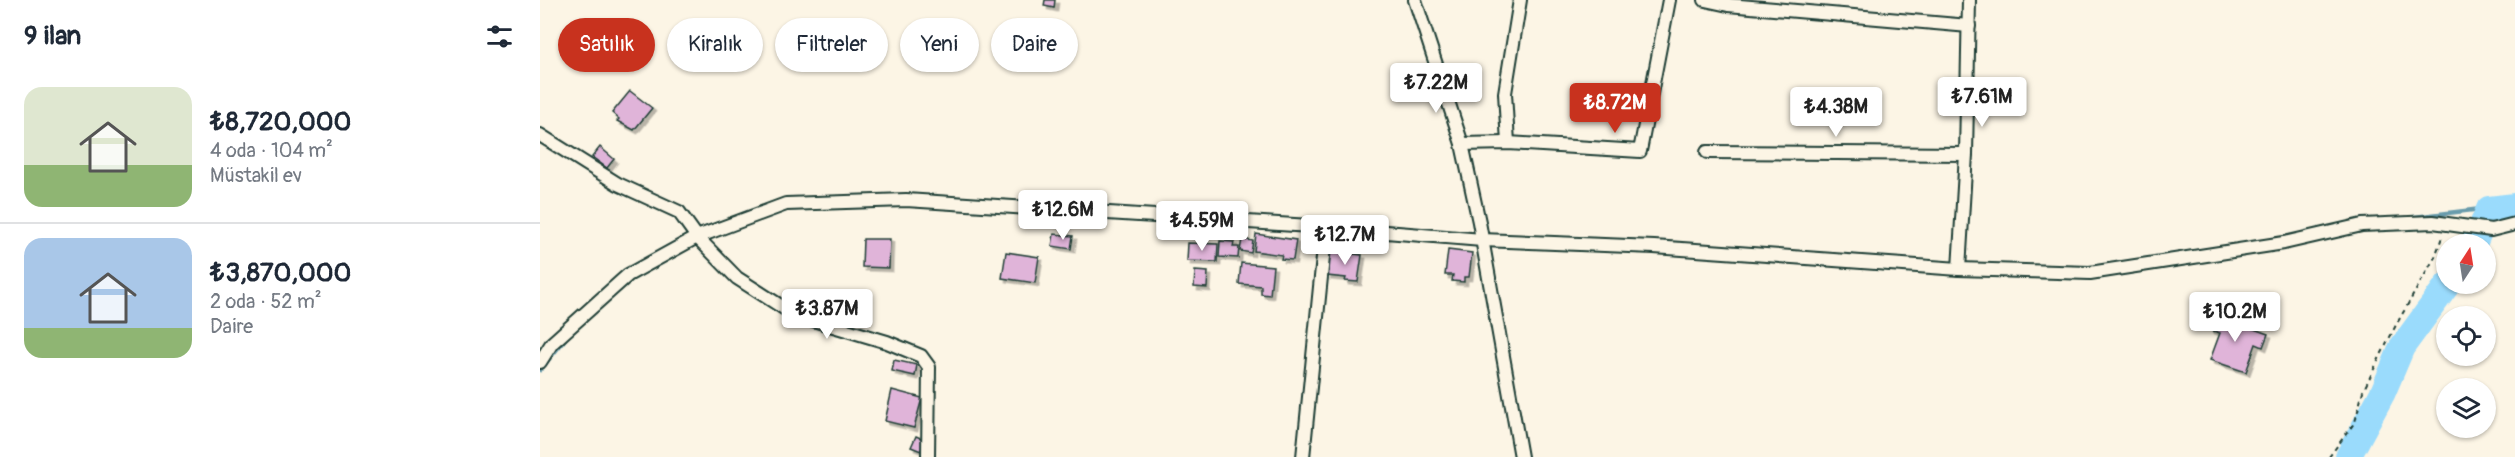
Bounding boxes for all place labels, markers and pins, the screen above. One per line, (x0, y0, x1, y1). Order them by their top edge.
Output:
pin: ₺7.22M (1387, 63, 1485, 114)
pin: ₺7.61M (1933, 77, 2031, 128)
pin: ₺8.72M (1566, 83, 1664, 134)
pin: ₺4.38M (1787, 87, 1885, 138)
pin: ₺12.6M (1014, 190, 1112, 241)
pin: ₺4.59M (1153, 201, 1251, 252)
pin: ₺12.7M (1296, 215, 1394, 266)
pin: ₺3.87M (778, 289, 876, 340)
pin: ₺10.2M (2186, 292, 2284, 343)

